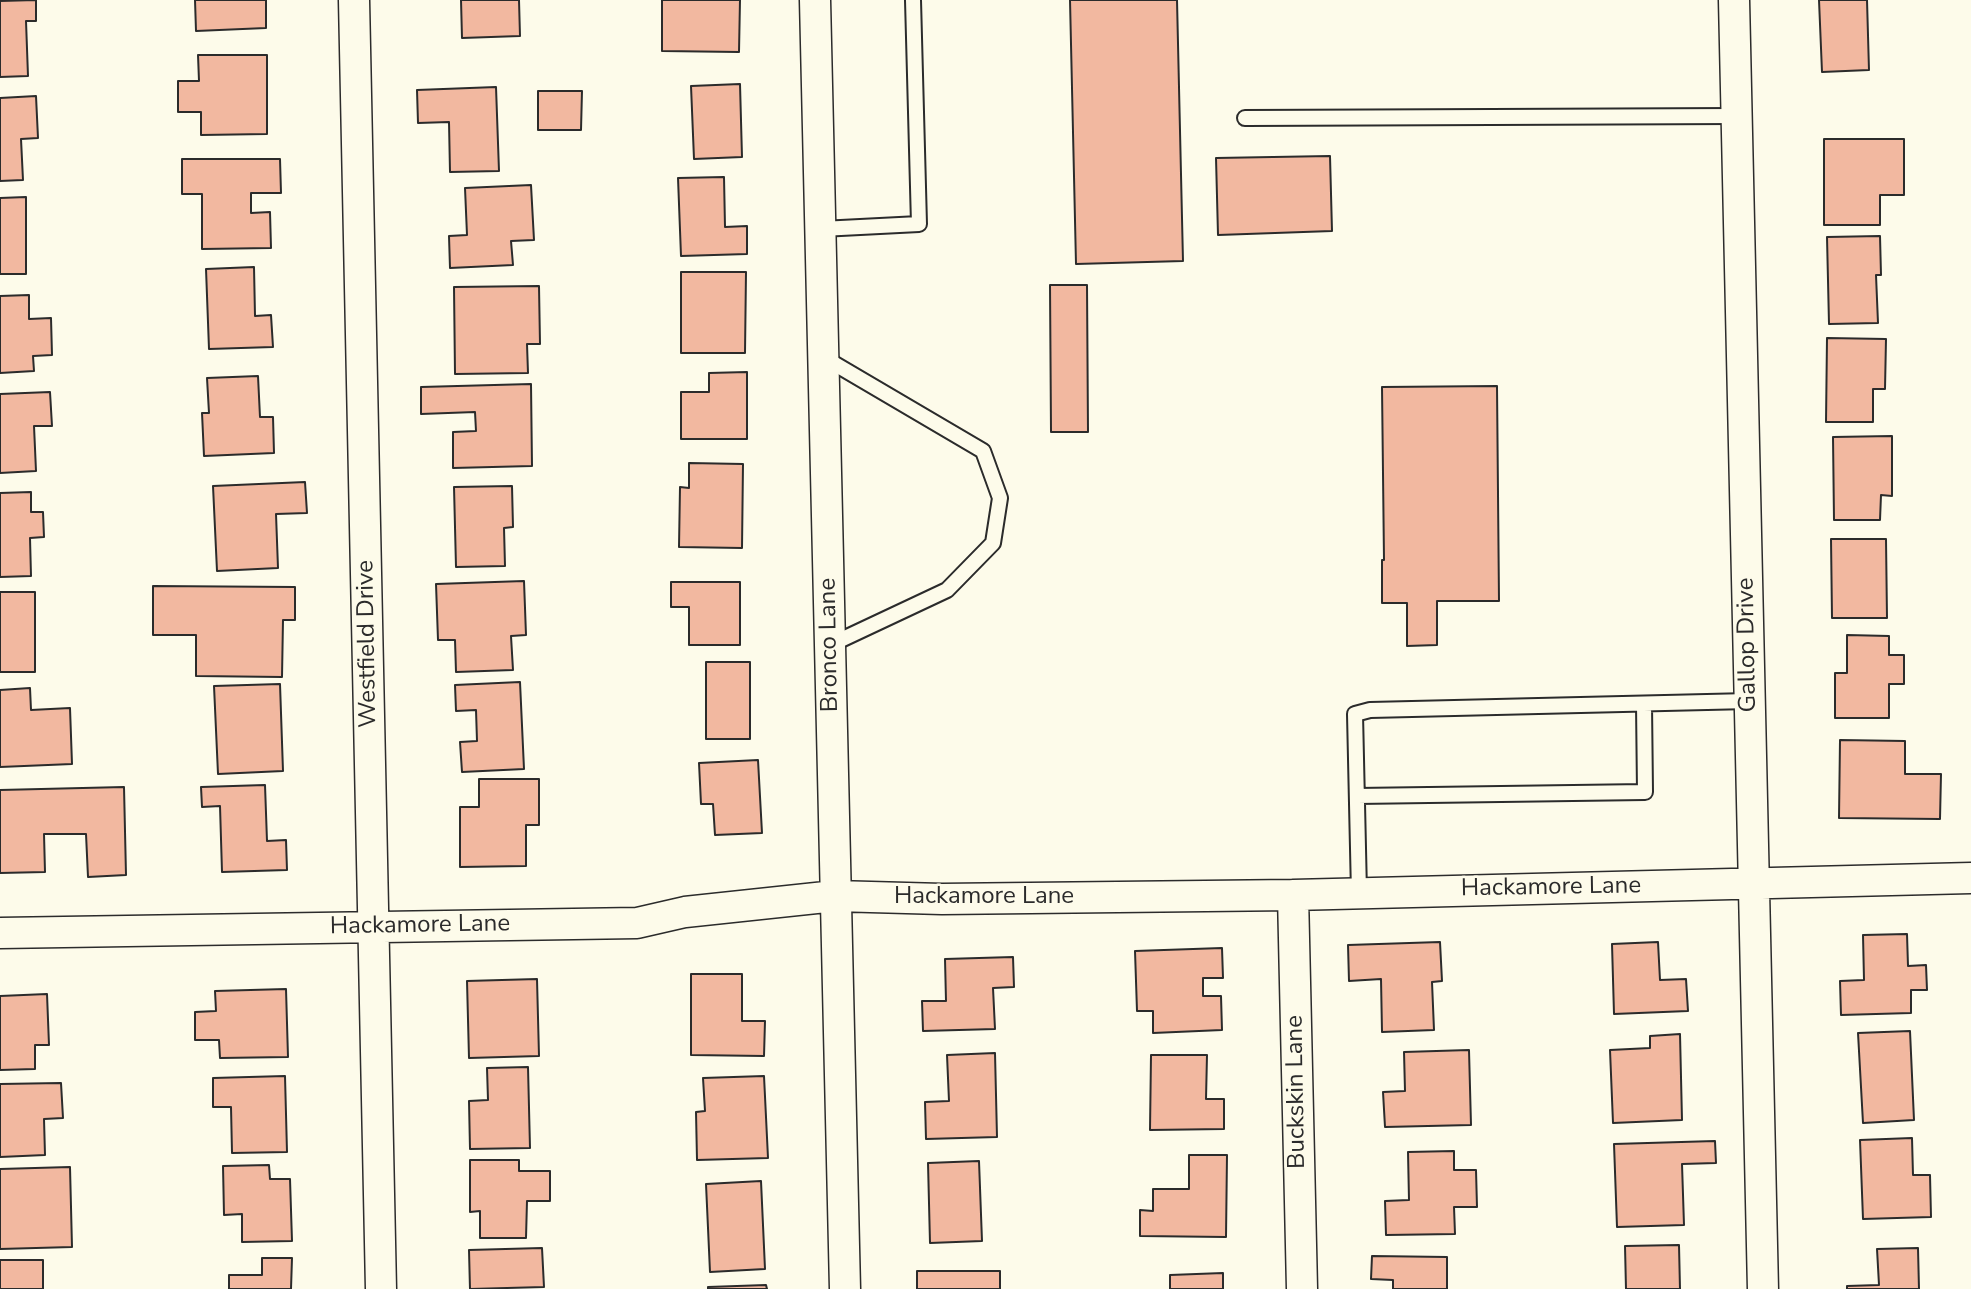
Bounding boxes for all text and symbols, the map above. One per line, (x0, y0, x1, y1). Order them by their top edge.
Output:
street label: Westfield Drive (352, 560, 384, 728)
street label: Gallop Drive (1732, 577, 1764, 713)
street label: Bronco Lane (814, 578, 846, 712)
street label: Hackamore Lane (1461, 872, 1641, 904)
street label: Hackamore Lane (894, 883, 1074, 911)
street label: Hackamore Lane (330, 910, 510, 942)
street label: Buckskin Lane (1281, 1015, 1313, 1169)

